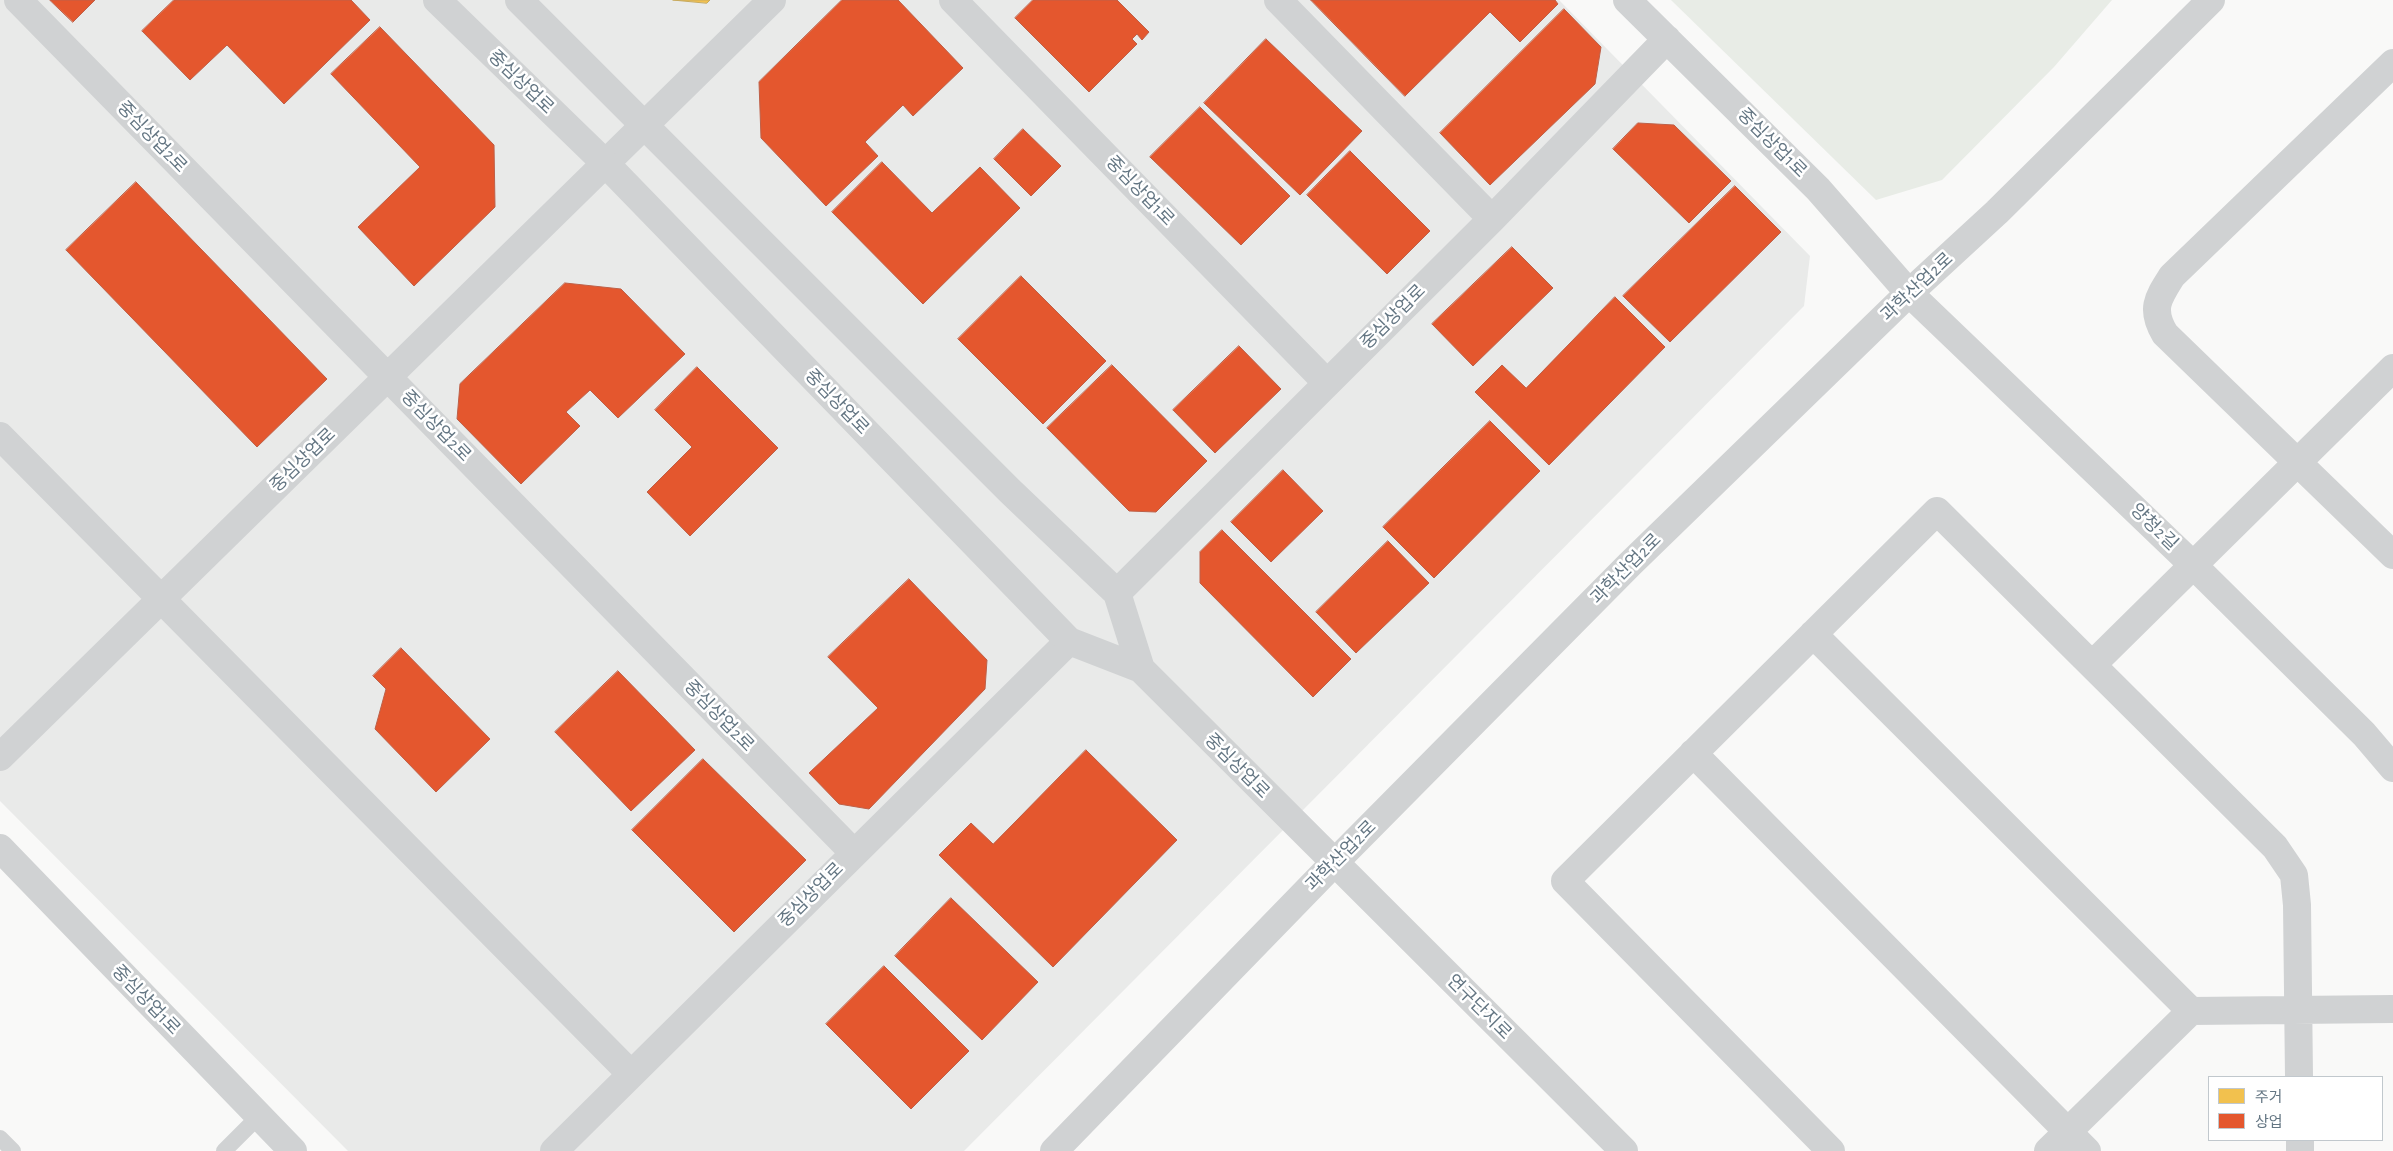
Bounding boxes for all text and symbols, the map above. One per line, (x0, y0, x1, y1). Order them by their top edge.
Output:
street label: 중심상업로 (484, 45, 558, 119)
street label: 중심상업2로 (113, 97, 191, 177)
street label: 중심상업1로 (1733, 104, 1811, 182)
street label: 중심상업1로 (1101, 151, 1179, 231)
street label: 과학산업2로 (1876, 248, 1958, 326)
street label: 중심상업로 (1356, 280, 1430, 354)
street label: 중심상업로 (800, 365, 874, 439)
street label: 중심상업2로 (397, 386, 475, 466)
street label: 중심상업로 (266, 423, 340, 497)
street label: 양청2길 (2126, 499, 2182, 555)
street label: 과학산업2로 (1586, 529, 1666, 609)
street label: 중심상업2로 (680, 676, 758, 756)
street label: 중심상업로 (1200, 729, 1274, 803)
street label: 과학산업2로 (1301, 816, 1381, 896)
street label: 중심상업로 (774, 858, 848, 932)
street label: 중심상업1로 (107, 960, 185, 1040)
street label: 연구단지로 (1442, 970, 1516, 1044)
legend (2208, 1076, 2383, 1141)
text: 주거 (2255, 1090, 2283, 1105)
text: 상업 (2255, 1115, 2283, 1130)

